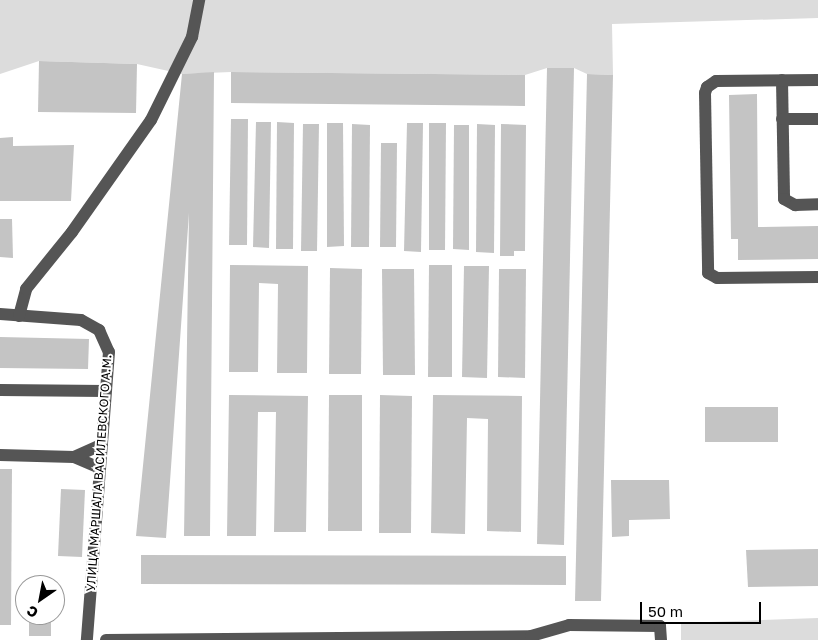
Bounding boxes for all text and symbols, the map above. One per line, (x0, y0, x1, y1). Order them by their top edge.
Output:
street label: УЛИЦА МАРШАЛА ВАСИЛЕВСКОГО А.М. (84, 354, 114, 592)
north arrow (15, 575, 65, 625)
scale bar (643, 592, 764, 624)
text: С (23, 602, 41, 622)
text: 50 m (648, 602, 683, 620)

